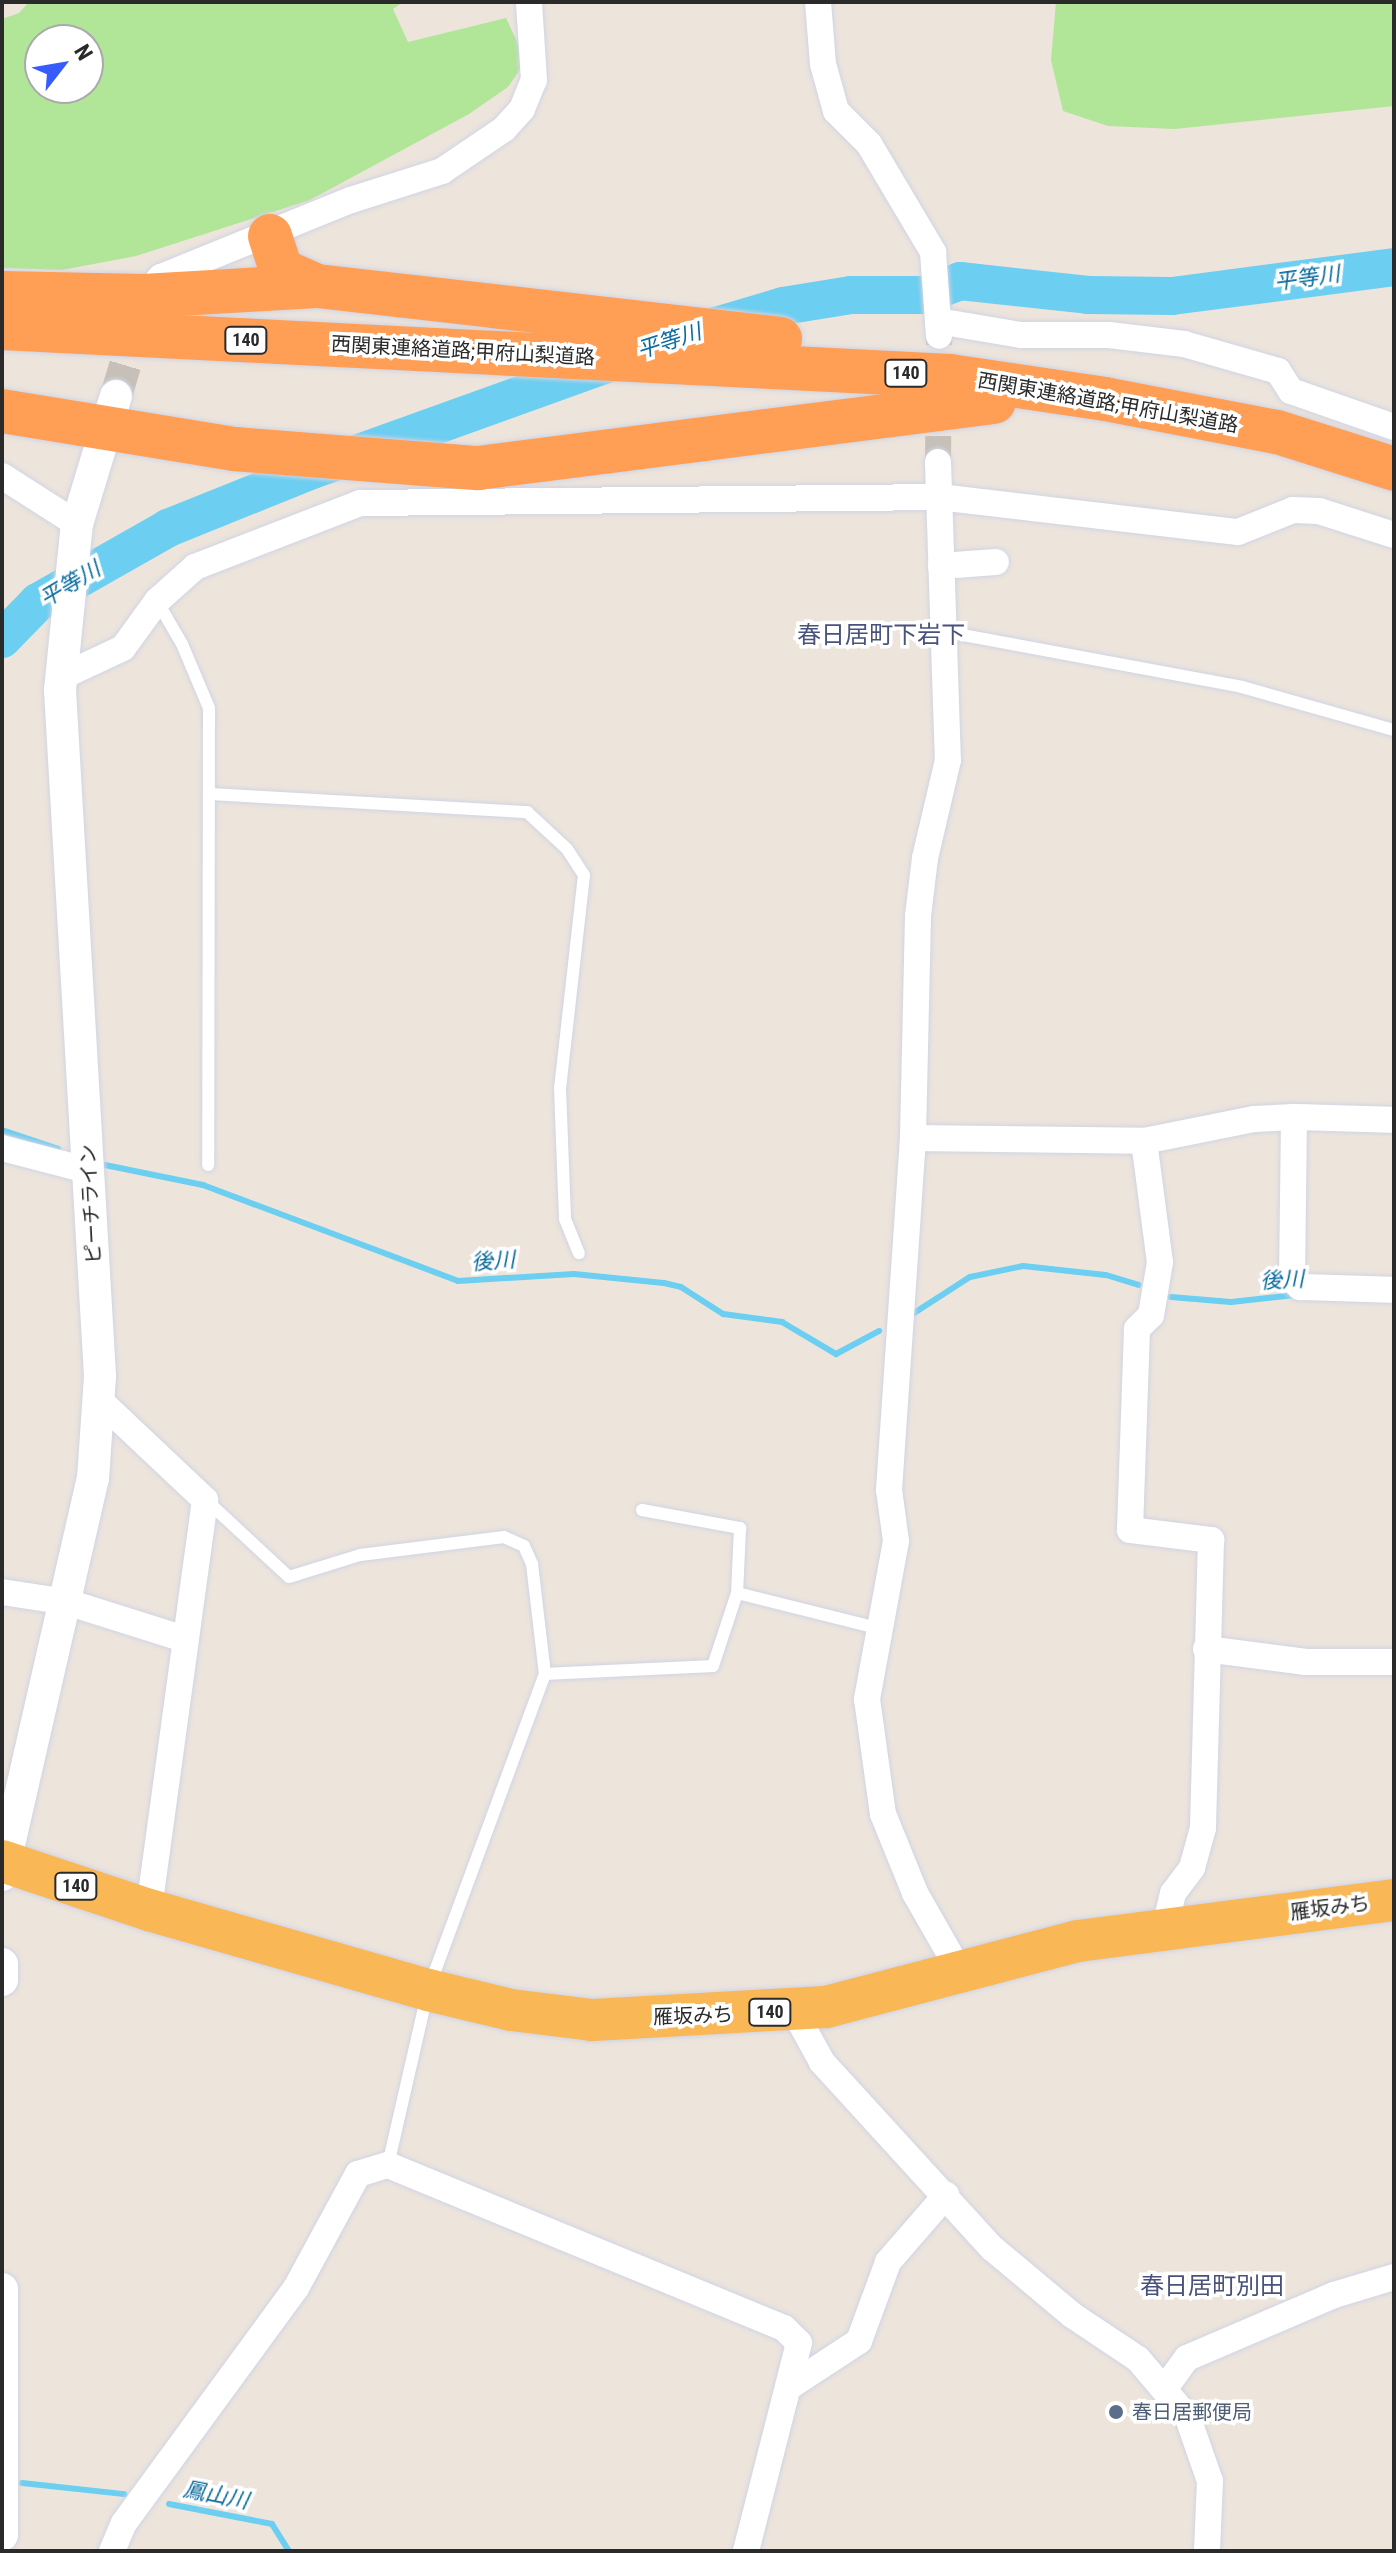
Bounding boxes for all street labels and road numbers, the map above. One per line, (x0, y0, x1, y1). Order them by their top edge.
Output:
road number: 140 (224, 326, 268, 354)
street label: 西関東連絡道路;甲府山梨道路 (331, 332, 595, 370)
road number: 140 (884, 359, 928, 387)
street label: 西関東連絡道路;甲府山梨道路 (976, 368, 1240, 438)
street label: ピーチライン (76, 1143, 106, 1265)
road number: 140 (54, 1872, 98, 1900)
street label: 雁坂みち (1289, 1891, 1371, 1925)
road number: 140 (748, 1998, 792, 2026)
street label: 雁坂みち (653, 2003, 733, 2029)

